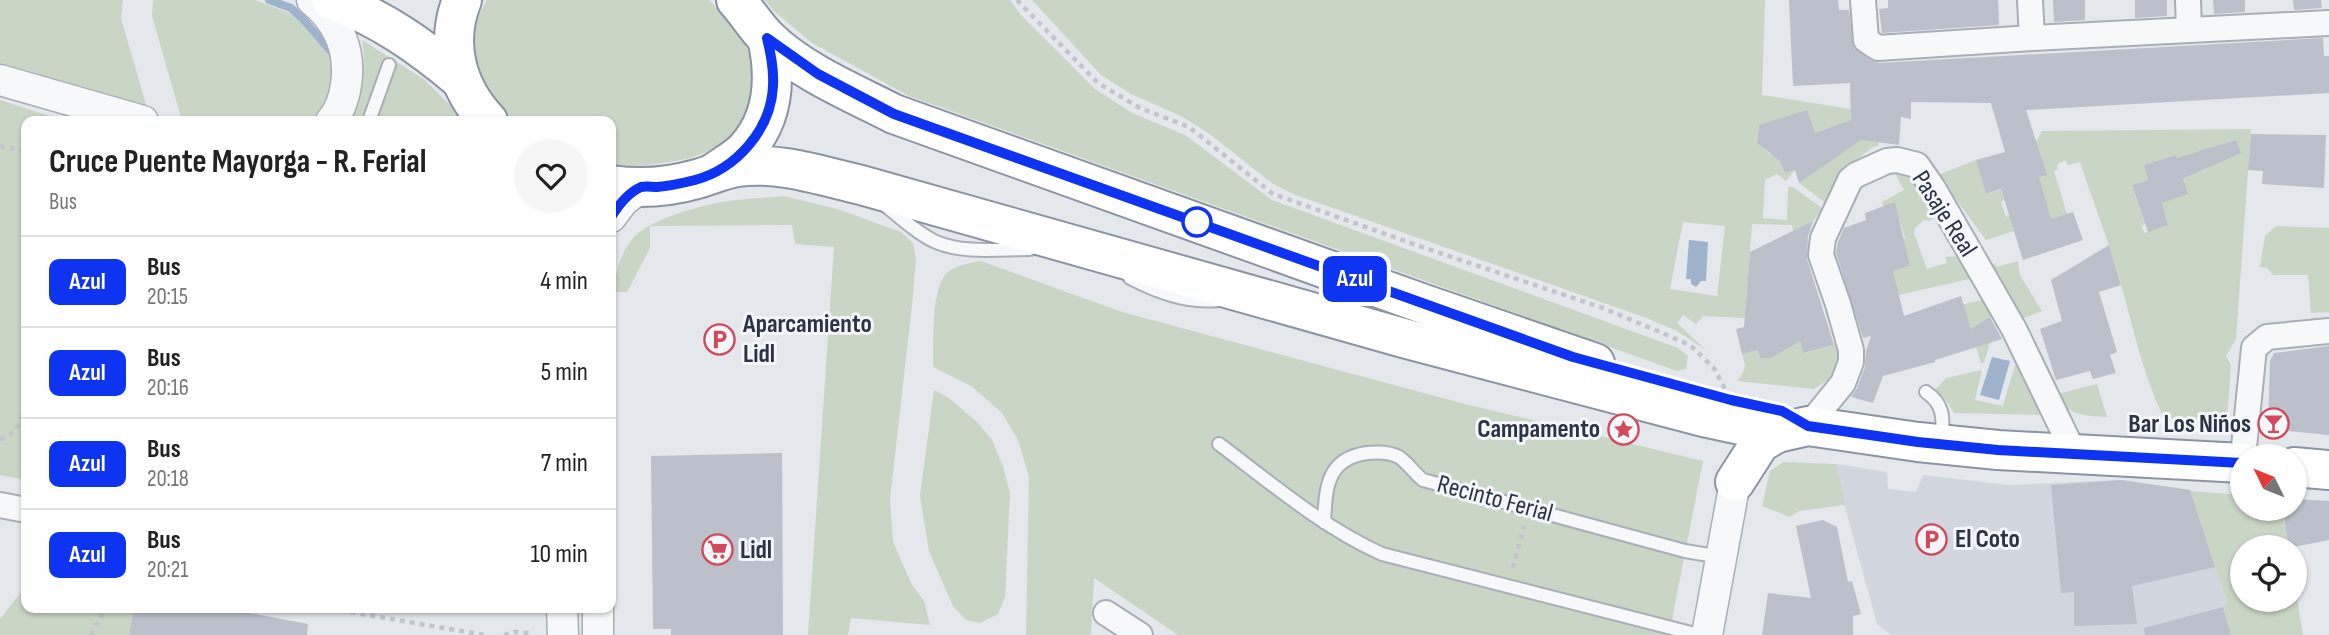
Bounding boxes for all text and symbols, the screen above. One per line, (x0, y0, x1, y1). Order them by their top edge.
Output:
button: heart (514, 139, 588, 213)
text: Cruce Puente Mayorga - R. Ferial (49, 142, 427, 182)
street label: Pasaje Real (1905, 165, 1983, 263)
text: Bus (49, 188, 77, 216)
unlabelled marker (1182, 207, 1212, 237)
text: Bus (147, 252, 181, 283)
line badge: Azul (1306, 256, 1404, 302)
text: Azul (1337, 264, 1373, 293)
text: 4 min (540, 266, 588, 297)
text: Azul (69, 267, 106, 296)
text: 20:15 (147, 283, 188, 311)
place label: Aparcamiento Lidl (742, 309, 872, 370)
parking icon: Aparcamiento Lidl (703, 322, 737, 356)
text: Bus (147, 343, 181, 374)
text: 5 min (541, 357, 588, 388)
text: Azul (69, 358, 106, 387)
text: 20:16 (147, 374, 189, 402)
bar icon: Bar Los Niños (2257, 407, 2291, 441)
place label: Bar Los Niños (2128, 409, 2251, 440)
place icon: Campamento (1606, 412, 1640, 446)
place label: Campamento (1477, 414, 1600, 445)
text: Bus (147, 434, 181, 465)
north arrow (2230, 444, 2306, 522)
map controls (2230, 444, 2307, 612)
text: 7 min (541, 448, 588, 479)
text: Azul (69, 449, 106, 478)
text: 20:18 (147, 465, 189, 493)
street label: Recinto Ferial (1434, 469, 1556, 529)
parking icon: El Coto (1915, 522, 1949, 556)
place label: El Coto (1955, 524, 2020, 555)
text: Bus (147, 525, 181, 556)
supermarket icon: Lidl (700, 533, 734, 567)
place label: Lidl (740, 535, 772, 566)
button: locate (2230, 535, 2307, 612)
text: 10 min (531, 539, 588, 570)
text: Azul (69, 540, 106, 569)
text: 20:21 (147, 556, 188, 584)

